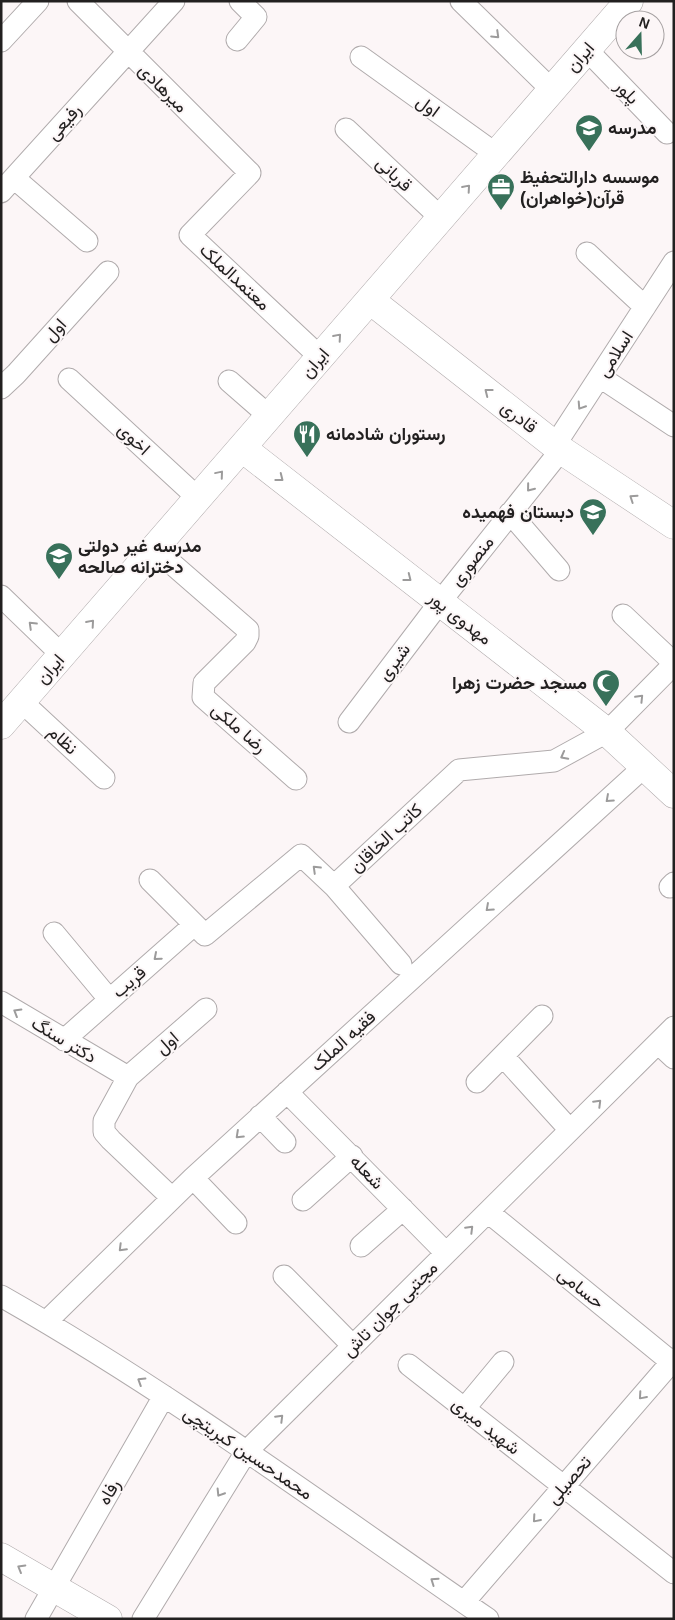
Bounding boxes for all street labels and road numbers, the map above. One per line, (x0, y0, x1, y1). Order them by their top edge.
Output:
street label: ایران (562, 38, 599, 76)
street label: میرهادی (134, 59, 192, 117)
street label: پلور (609, 75, 643, 110)
street label: اول (412, 91, 443, 122)
street label: رفیعی (43, 100, 86, 145)
street label: قربانی (371, 153, 416, 196)
street label: معتمدالملک (196, 239, 274, 315)
street label: اول (40, 315, 71, 346)
street label: اسلامی (593, 327, 638, 381)
street label: ایران (297, 344, 334, 382)
street label: قادرى (496, 397, 541, 438)
street label: اخوی (113, 419, 154, 460)
street label: منصوری (446, 532, 499, 591)
street label: مهدوی پور (422, 587, 496, 650)
street label: شیری (374, 640, 415, 685)
street label: ایران (32, 650, 69, 688)
street label: رضا ملکی (207, 699, 270, 758)
street label: نظام (43, 722, 82, 760)
street label: کاتب الخاقان (346, 800, 426, 876)
street label: قریب (108, 962, 150, 1003)
street label: فقیه الملک (306, 1007, 380, 1075)
street label: دکتر سنگ (27, 1013, 100, 1068)
street label: اول (152, 1028, 183, 1059)
street label: شعله (346, 1151, 388, 1193)
street label: مجتبی جوان تاش (338, 1257, 442, 1361)
street label: حسامی (553, 1263, 608, 1313)
street label: شهید میری (447, 1393, 524, 1460)
street label: محمدحسین کبریتچی (179, 1402, 316, 1505)
street label: تحصیلی (543, 1452, 596, 1509)
street label: رفاه (94, 1476, 125, 1509)

